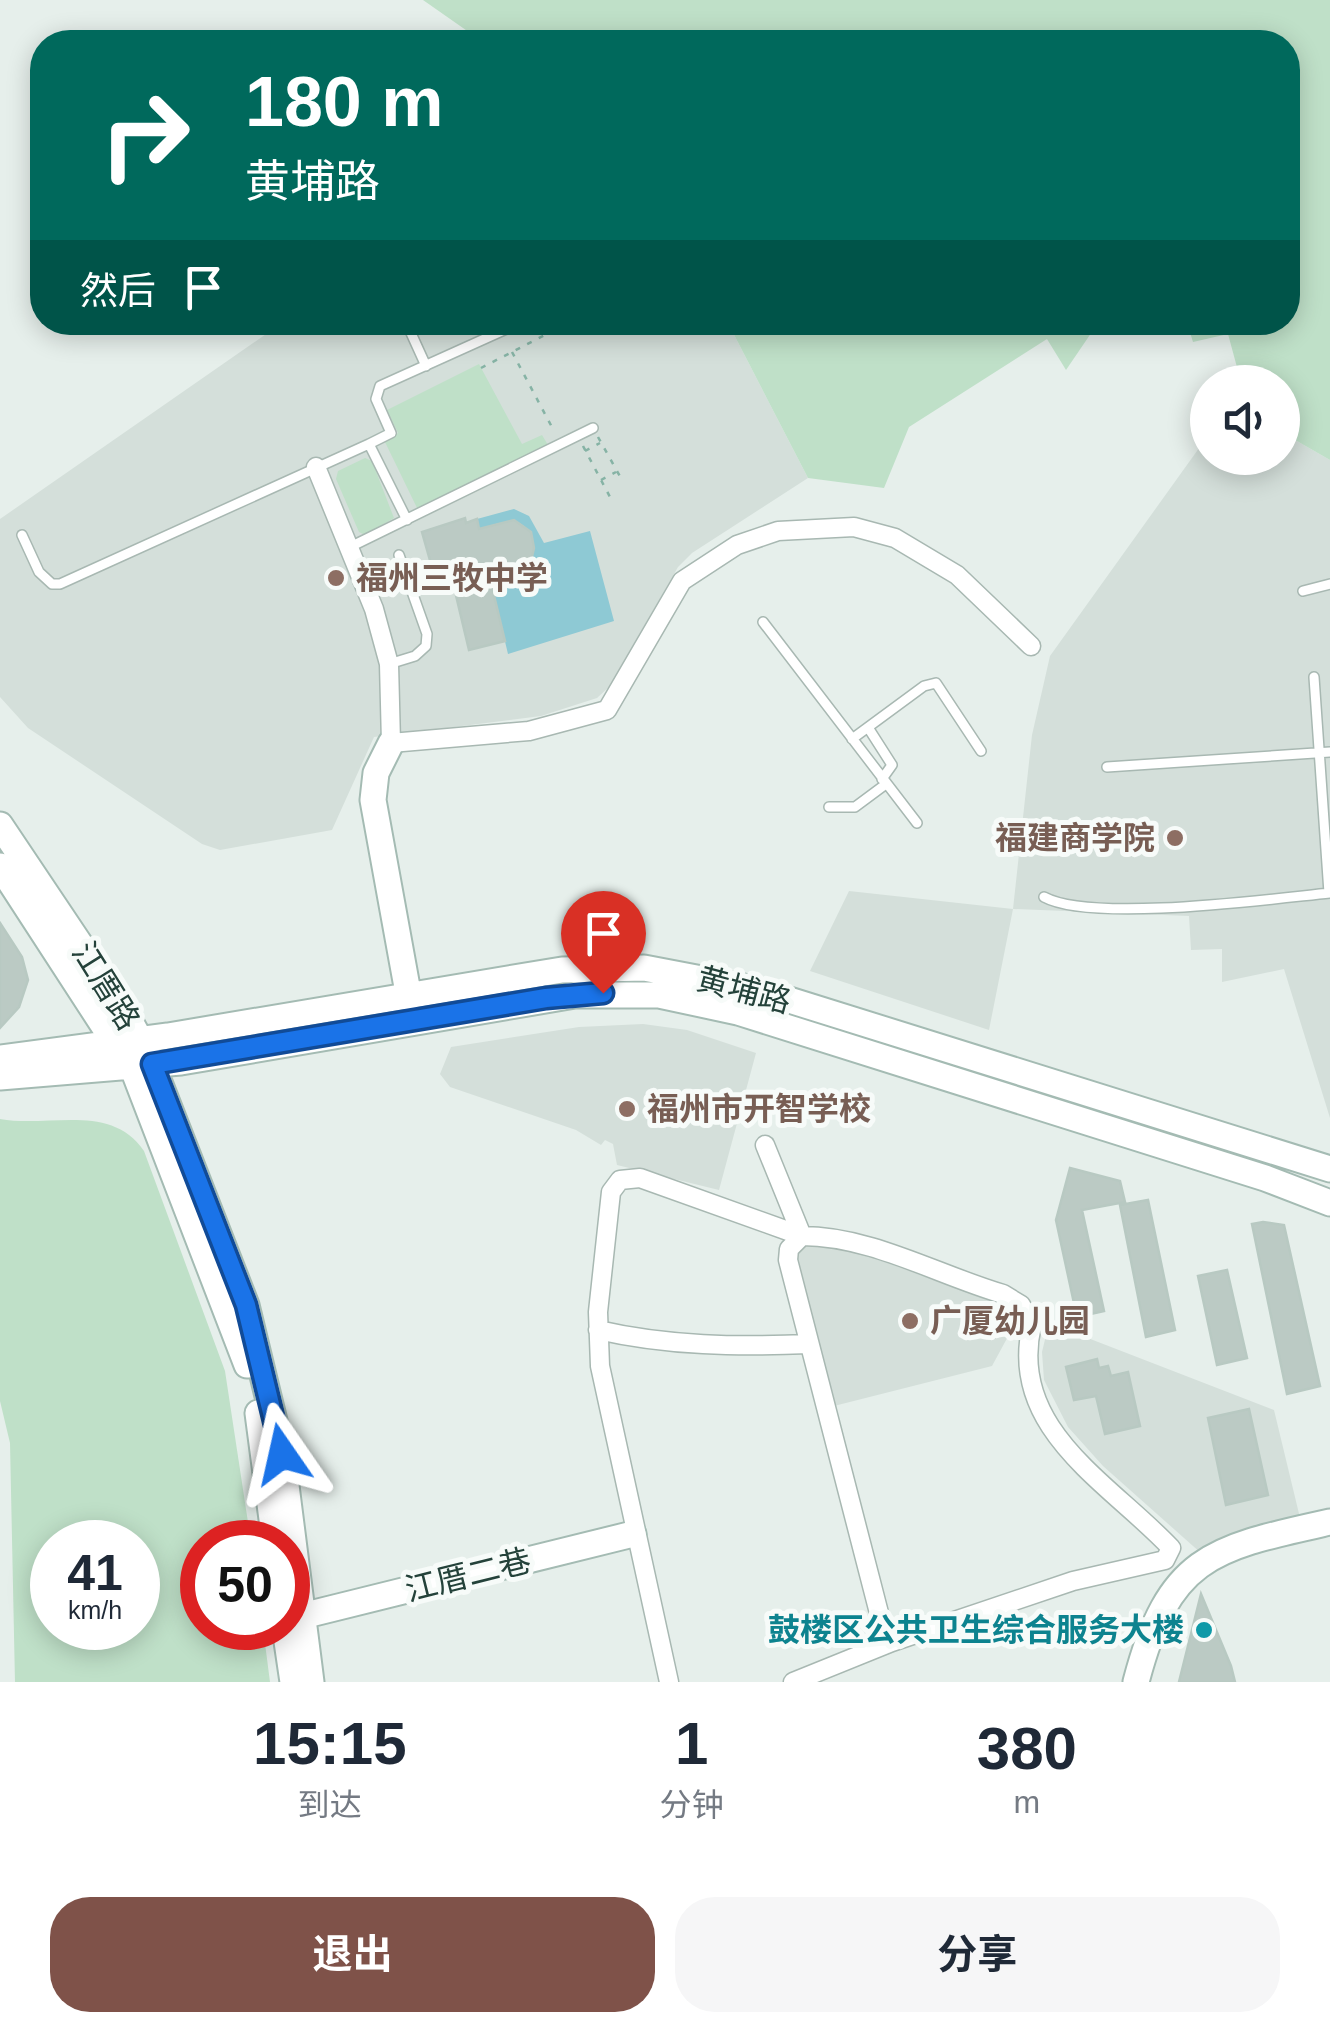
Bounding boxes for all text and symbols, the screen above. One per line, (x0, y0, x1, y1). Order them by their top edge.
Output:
text: 180 m (245, 63, 443, 141)
icon: right (80, 70, 210, 200)
text: 黄埔路 (245, 156, 380, 207)
icon: arrive (176, 260, 231, 315)
text: 然后 (80, 270, 156, 312)
map controls (1190, 365, 1300, 475)
button: sound (1190, 365, 1300, 475)
place label: 福州三牧中学 (356, 560, 548, 596)
marker: 福州三牧中学 (325, 567, 347, 589)
place label: 福建商学院 (995, 820, 1155, 856)
marker: 福建商学院 (1164, 827, 1186, 849)
pin (561, 891, 646, 994)
icon: arrive (576, 906, 631, 961)
street label: 江厝路 (65, 936, 147, 1036)
street label: 黄埔路 (693, 960, 795, 1020)
place label: 福州市开智学校 (647, 1091, 871, 1127)
marker: 福州市开智学校 (616, 1098, 638, 1120)
place label: 广厦幼儿园 (930, 1303, 1090, 1339)
marker: 广厦幼儿园 (899, 1310, 921, 1332)
position arrow (230, 1402, 334, 1506)
speed limit sign: 50 (180, 1520, 310, 1650)
street label: 江厝二巷 (402, 1542, 534, 1608)
text: 41 (67, 1545, 123, 1601)
text: km/h (68, 1596, 122, 1624)
place label: 鼓楼区公共卫生综合服务大楼 (768, 1612, 1184, 1648)
marker: 鼓楼区公共卫生综合服务大楼 (1193, 1619, 1215, 1641)
text: 15:15 (253, 1710, 407, 1777)
text: 1 (675, 1710, 708, 1777)
text: 380 (977, 1715, 1077, 1782)
text: m (1013, 1784, 1040, 1820)
text: 到达 (298, 1787, 362, 1823)
text: 分钟 (660, 1787, 724, 1823)
button: 退出 (50, 1897, 655, 2012)
button: 分享 (675, 1897, 1280, 2012)

